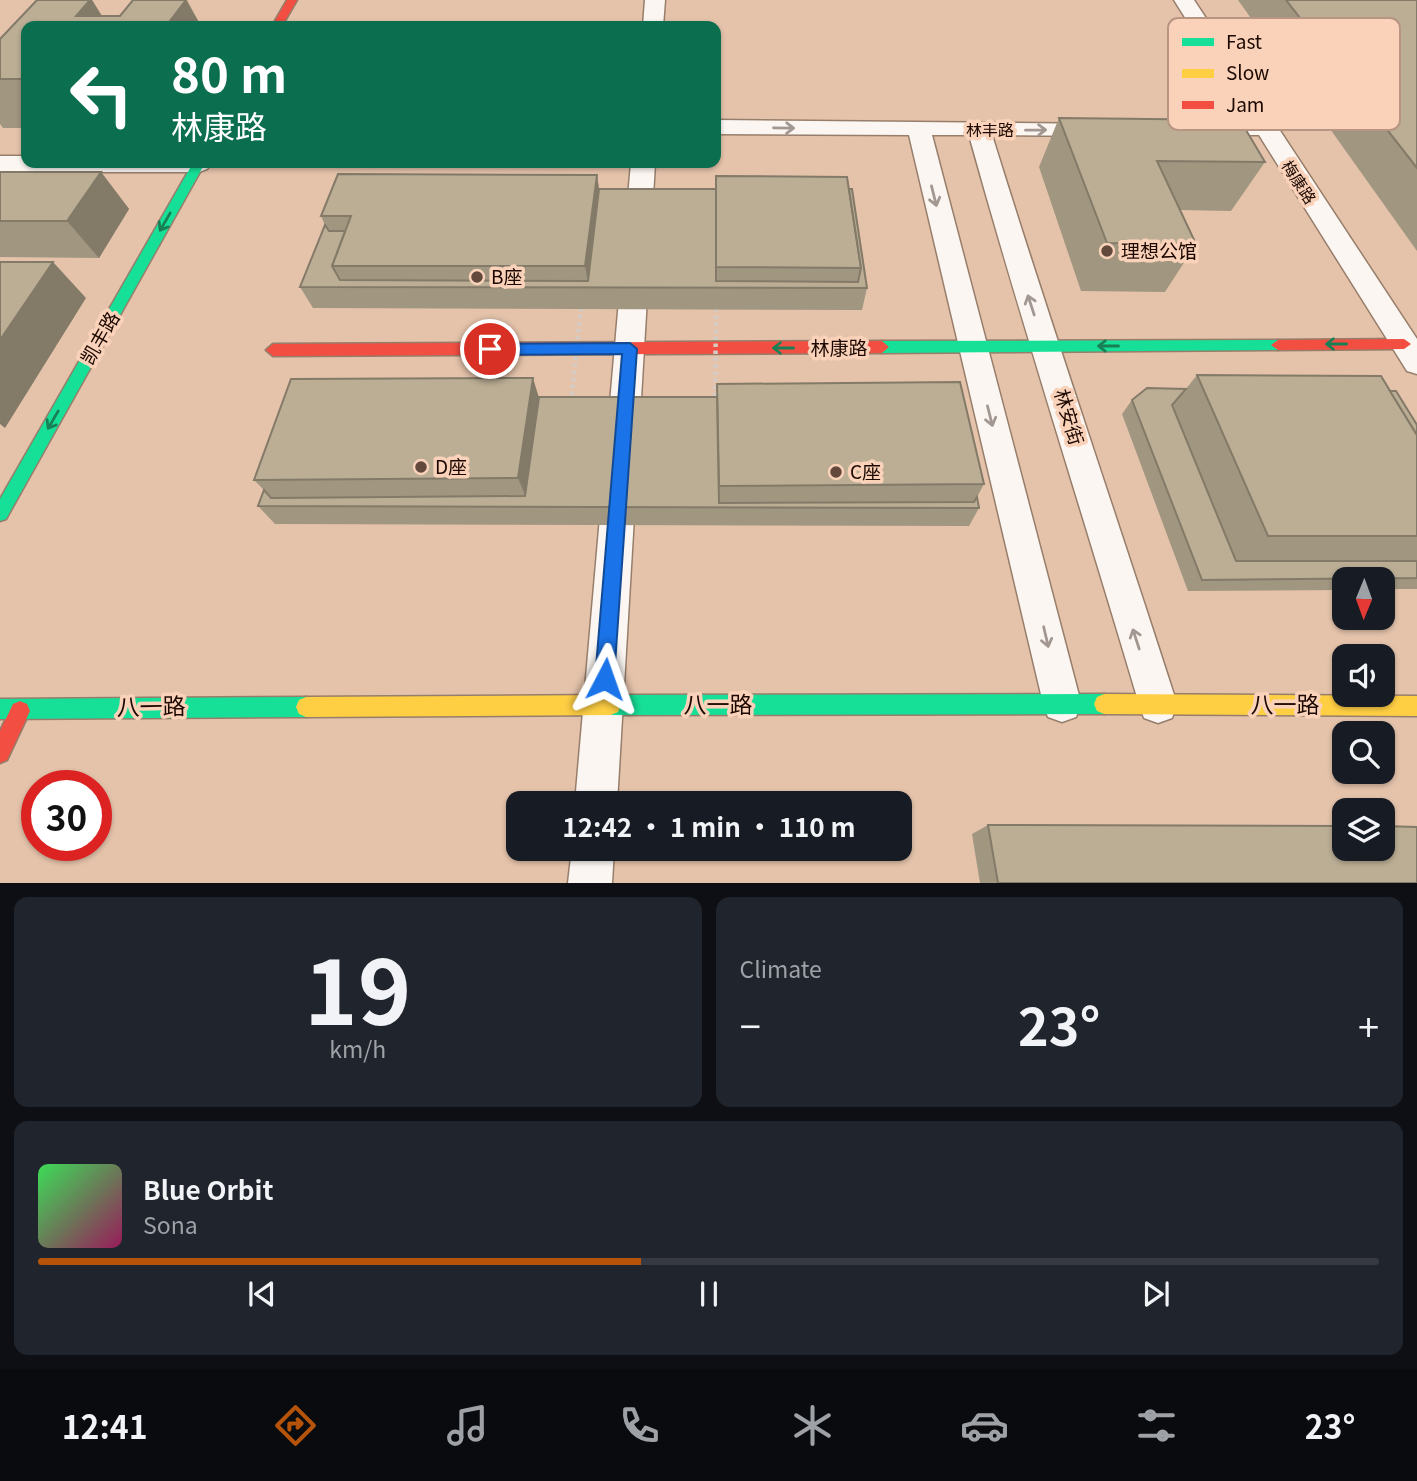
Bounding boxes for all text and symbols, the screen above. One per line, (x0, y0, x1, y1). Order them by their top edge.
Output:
legend (1168, 18, 1400, 130)
text: Fast (1226, 27, 1262, 54)
text: 80 m (171, 36, 287, 107)
icon: left (56, 49, 147, 140)
text: Slow (1226, 58, 1269, 85)
text: Jam (1226, 90, 1264, 117)
text: 林康路 (171, 102, 267, 148)
street label: 林丰路 (966, 117, 1014, 141)
one-way arrow (772, 121, 795, 135)
one-way arrow (1024, 123, 1047, 137)
street label: 梅康路 (1277, 155, 1323, 208)
one-way arrow (928, 184, 941, 207)
one-way arrow (158, 212, 172, 232)
place label: 理想公馆 (1121, 236, 1197, 263)
marker: 理想公馆 (1099, 243, 1115, 259)
place label: B座 (491, 262, 522, 289)
marker: B座 (469, 269, 485, 285)
one-way arrow (1023, 295, 1036, 317)
street label: 凯丰路 (73, 306, 125, 369)
pin (460, 319, 520, 379)
icon: arrive (471, 330, 509, 368)
street label: 林康路 (810, 333, 868, 360)
one-way arrow (1325, 337, 1348, 351)
one-way arrow (1097, 339, 1120, 353)
one-way arrow (772, 341, 795, 355)
street label: 林安街 (1049, 385, 1092, 448)
one-way arrow (984, 404, 997, 427)
one-way arrow (46, 409, 59, 430)
place label: D座 (435, 452, 467, 479)
place label: C座 (850, 457, 881, 484)
marker: D座 (413, 459, 429, 475)
marker: C座 (828, 464, 844, 480)
north arrow (1332, 567, 1395, 630)
map controls (1332, 567, 1395, 861)
one-way arrow (1040, 625, 1054, 648)
one-way arrow (1129, 628, 1142, 650)
position arrow (568, 642, 642, 716)
button: sound (1332, 644, 1395, 707)
street label: 八一路 (684, 686, 753, 720)
street label: 八一路 (1251, 686, 1320, 720)
street label: 八一路 (116, 687, 186, 723)
button: search (1332, 721, 1395, 784)
speed limit sign: 30 (21, 770, 112, 861)
button: layers (1332, 798, 1395, 861)
text: 12:42 · 1 min · 110 m (562, 807, 856, 844)
text: 19 (304, 919, 411, 1051)
text: Climate (740, 951, 822, 985)
text: 23° (1018, 986, 1100, 1061)
text: − (740, 997, 761, 1052)
text: + (1358, 997, 1379, 1052)
text: km/h (329, 1031, 386, 1065)
text: Blue Orbit (143, 1170, 273, 1207)
text: Sona (143, 1207, 198, 1241)
icon: previous (243, 1275, 281, 1313)
icon: pause (690, 1275, 728, 1313)
icon: next (1137, 1275, 1175, 1313)
icon: directions (271, 1401, 320, 1450)
icon: music (443, 1401, 492, 1450)
icon: phone (615, 1401, 664, 1450)
icon: climate (788, 1401, 837, 1450)
icon: car (960, 1401, 1009, 1450)
icon: filters (1132, 1401, 1181, 1450)
text: 12:41 (62, 1402, 148, 1448)
text: 23° (1305, 1402, 1355, 1448)

